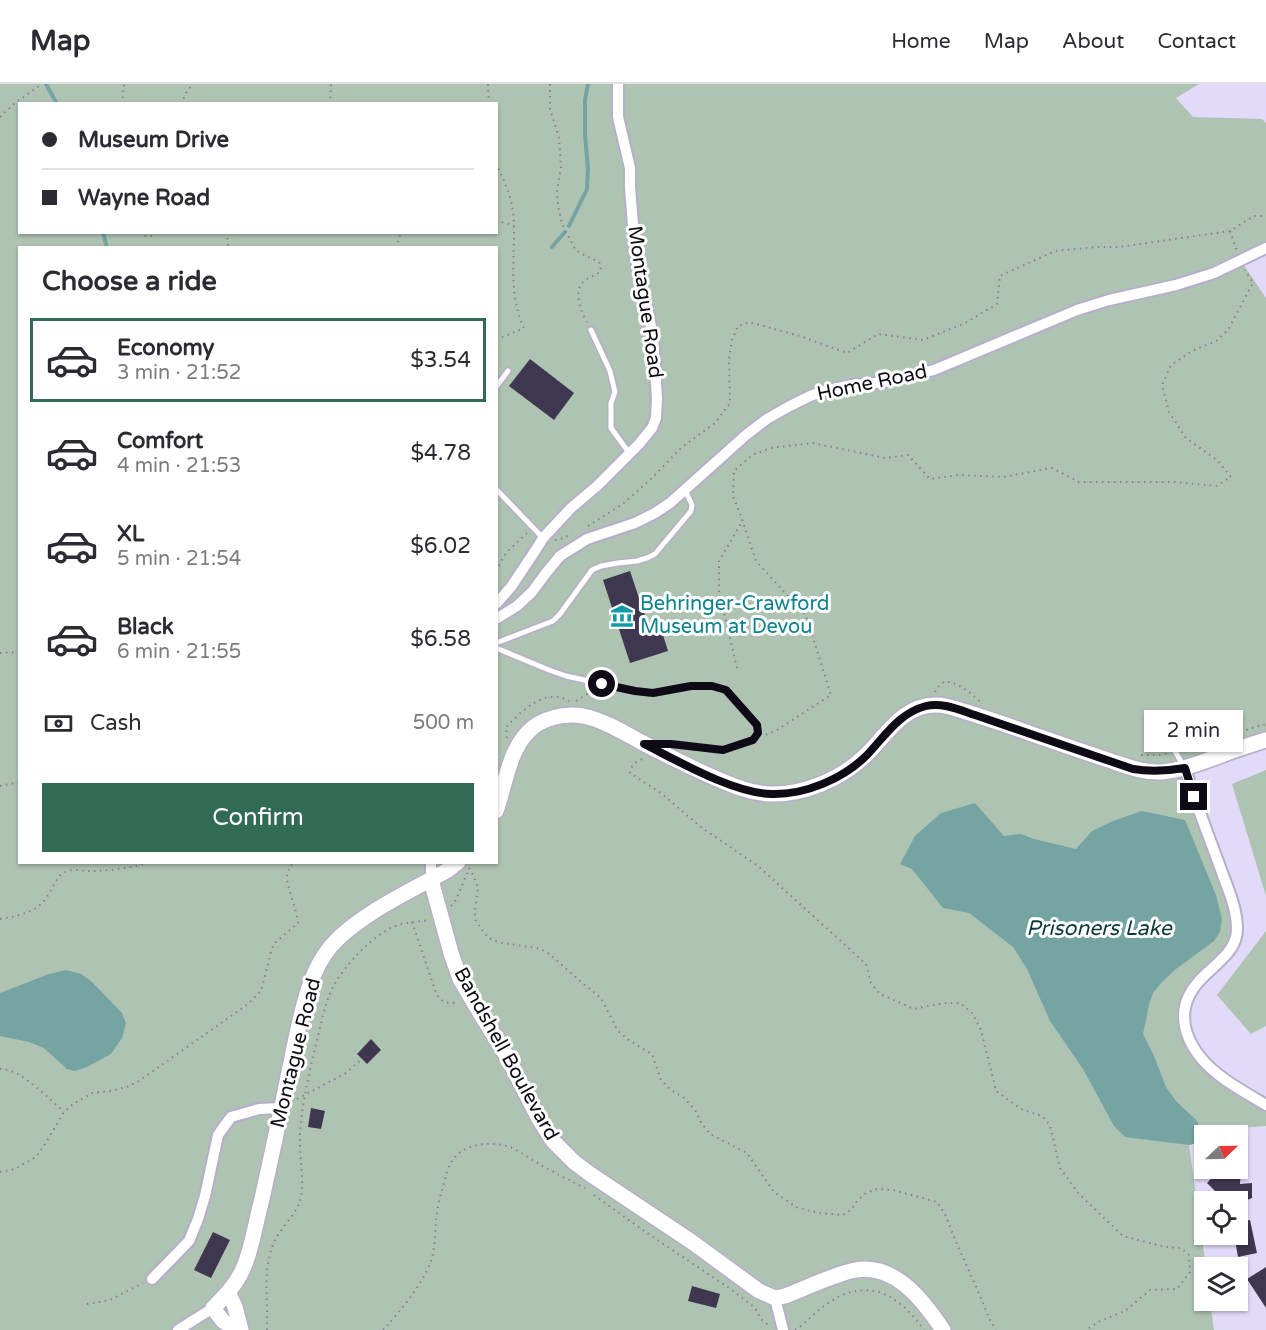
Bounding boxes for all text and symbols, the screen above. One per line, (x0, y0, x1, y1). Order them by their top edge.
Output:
text: Map (30, 24, 90, 58)
text: Home (891, 29, 951, 54)
text: Map (984, 29, 1029, 54)
text: About (1062, 29, 1124, 54)
text: Contact (1157, 29, 1236, 54)
text: Museum Drive (78, 127, 229, 153)
text: Wayne Road (78, 185, 210, 211)
street label: Montague Road (622, 224, 668, 380)
text: Choose a ride (42, 265, 217, 298)
icon: car (45, 333, 99, 387)
text: Economy (117, 335, 214, 361)
text: $3.54 (410, 347, 471, 373)
street label: Home Road (815, 360, 929, 406)
text: 3 min · 21:52 (117, 361, 241, 385)
icon: car (45, 426, 99, 480)
text: Comfort (117, 428, 203, 454)
text: $4.78 (410, 440, 471, 466)
text: 4 min · 21:53 (117, 454, 241, 478)
icon: car (45, 519, 99, 573)
text: XL (117, 521, 144, 547)
text: $6.02 (410, 533, 471, 559)
text: 5 min · 21:54 (117, 547, 241, 571)
place label: Behringer-Crawford Museum at Devou (640, 592, 829, 639)
museum icon: Behringer-Crawford Museum at Devou (609, 603, 635, 629)
icon: car (45, 612, 99, 666)
text: Black (117, 614, 174, 640)
text: $6.58 (410, 626, 471, 652)
text: 6 min · 21:55 (117, 640, 241, 664)
route start (588, 670, 615, 697)
icon: cash (42, 707, 75, 740)
text: Cash (90, 710, 142, 736)
callout: 2 min (1144, 710, 1244, 752)
text: 500 m (413, 711, 474, 735)
text: 2 min (1167, 719, 1220, 743)
button: Confirm (42, 783, 474, 852)
route end (1180, 783, 1207, 810)
water label: Prisoners Lake (1026, 916, 1173, 941)
street label: Bandshell Boulevard (448, 963, 564, 1145)
street label: Montague Road (266, 976, 326, 1130)
north arrow (1194, 1125, 1248, 1179)
map controls (1194, 1125, 1248, 1311)
button: locate (1194, 1191, 1248, 1245)
button: layers (1194, 1257, 1248, 1311)

